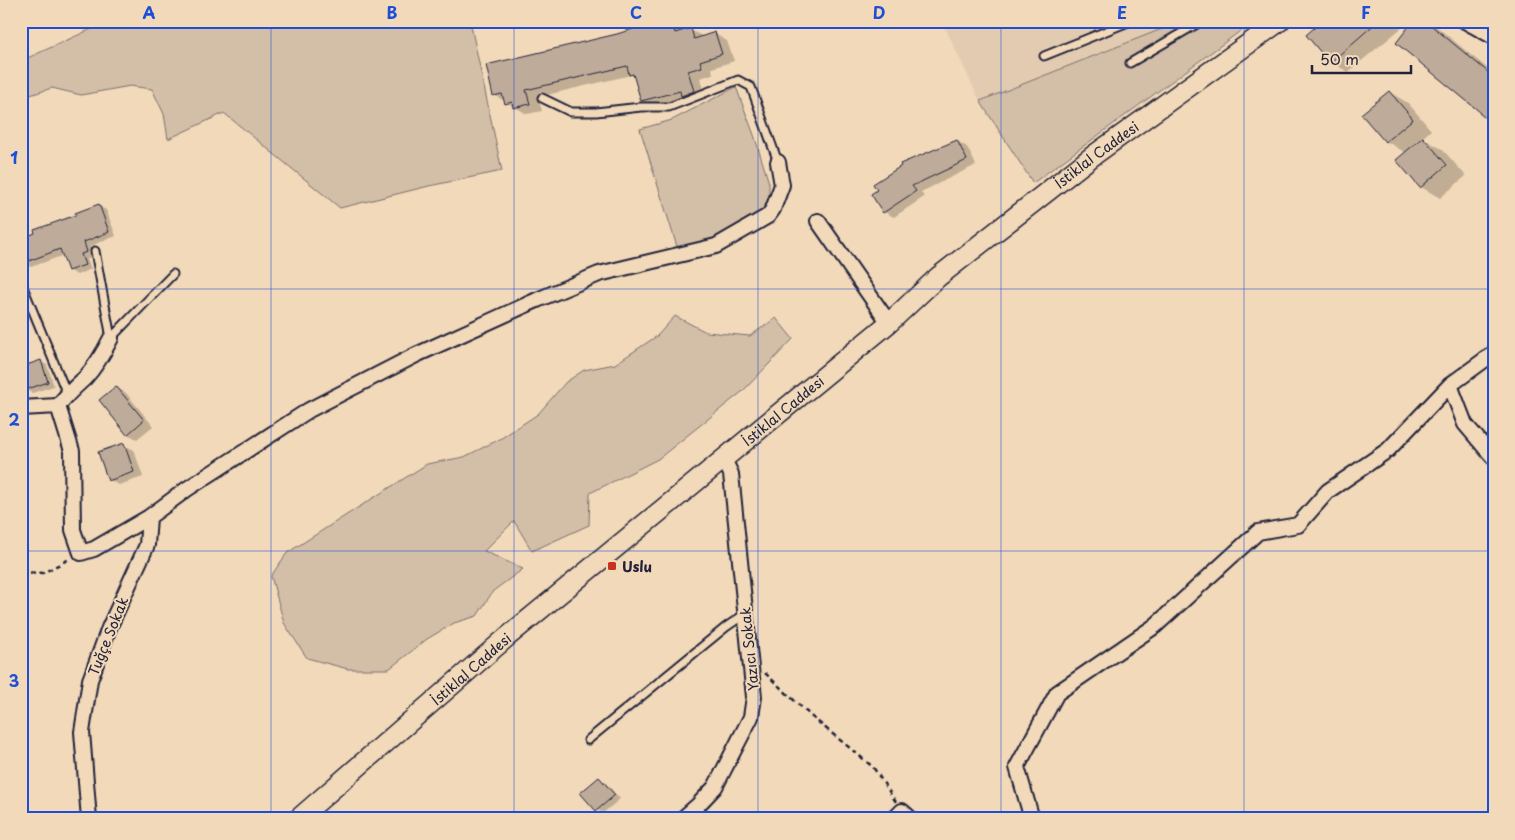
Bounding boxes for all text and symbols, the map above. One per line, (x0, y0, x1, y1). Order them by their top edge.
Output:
text: A (143, 0, 156, 24)
text: B (387, 0, 398, 24)
text: C (630, 0, 642, 24)
text: D (873, 0, 885, 24)
text: E (1117, 0, 1127, 24)
text: F (1361, 0, 1371, 24)
scale bar (1312, 42, 1411, 74)
text: 50 m (1320, 47, 1359, 70)
street label: İstiklal Caddesi (1050, 116, 1143, 193)
text: 1 (10, 145, 18, 169)
street label: İstiklal Caddesi (737, 370, 828, 450)
text: 2 (8, 407, 20, 431)
place label: Uslu (622, 556, 652, 577)
marker: Uslu (606, 560, 618, 572)
street label: Tuğçe Sokak (83, 593, 133, 679)
street label: Yazıcı Sokak (734, 606, 764, 692)
street label: İstiklal Caddesi (426, 627, 515, 710)
text: 3 (9, 668, 19, 692)

